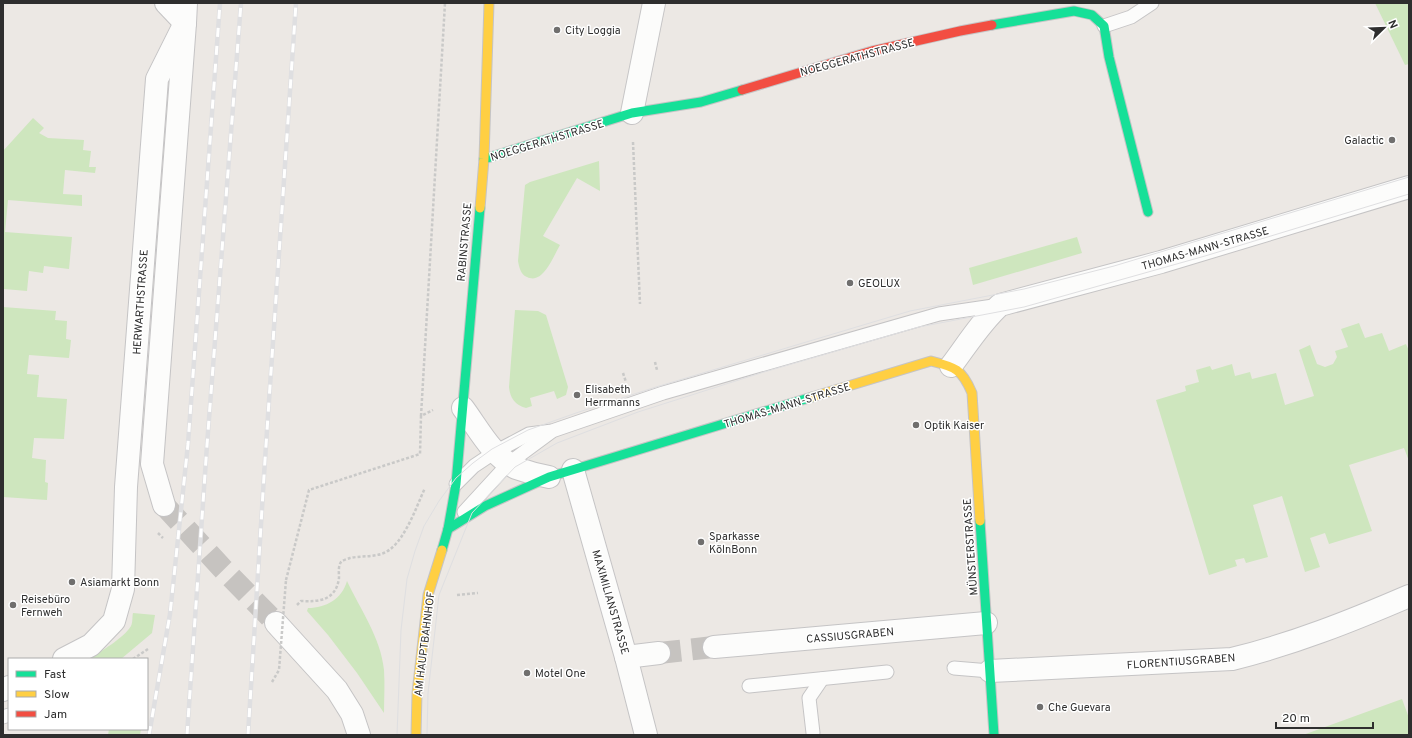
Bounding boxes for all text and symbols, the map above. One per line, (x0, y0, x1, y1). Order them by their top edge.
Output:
north arrow (1364, 8, 1404, 48)
text: N (1384, 18, 1400, 31)
place label: City Loggia (565, 24, 621, 38)
marker: City Loggia (552, 25, 562, 35)
street label: NOEGGERATHSTRASSE (799, 36, 916, 80)
street label: NOEGGERATHSTRASSE (489, 117, 606, 165)
place label: Galactic (1344, 134, 1384, 148)
marker: Galactic (1387, 135, 1397, 145)
street label: RABINSTRASSE (455, 202, 475, 282)
street label: THOMAS-MANN-STRASSE (1140, 224, 1271, 274)
street label: HERWARTHSTRASSE (130, 249, 152, 355)
place label: GEOLUX (858, 277, 900, 291)
marker: GEOLUX (845, 278, 855, 288)
street label: THOMAS-MANN-STRASSE (722, 380, 852, 432)
place label: Elisabeth Herrmanns (585, 383, 640, 410)
marker: Elisabeth Herrmanns (572, 390, 582, 400)
place label: Optik Kaiser (924, 419, 985, 433)
marker: Optik Kaiser (911, 420, 921, 430)
street label: MÜNSTERSTRASSE (960, 498, 981, 596)
place label: Sparkasse KölnBonn (709, 530, 760, 557)
marker: Sparkasse KölnBonn (696, 537, 706, 547)
street label: MAXIMILIANSTRASSE (588, 548, 632, 656)
place label: Asiamarkt Bonn (80, 576, 159, 590)
marker: Asiamarkt Bonn (67, 577, 77, 587)
street label: AM HAUPTBAHNHOF (412, 591, 438, 697)
place label: Reisebüro Fernweh (21, 593, 70, 620)
marker: Reisebüro Fernweh (8, 600, 18, 610)
street label: CASSIUSGRABEN (806, 625, 894, 647)
street label: FLORENTIUSGRABEN (1126, 651, 1236, 673)
legend (8, 658, 148, 730)
text: Fast (44, 667, 66, 683)
place label: Motel One (535, 667, 586, 681)
marker: Motel One (522, 668, 532, 678)
text: Slow (44, 687, 70, 703)
place label: Che Guevara (1048, 701, 1111, 715)
marker: Che Guevara (1035, 702, 1045, 712)
scale bar (1276, 704, 1373, 730)
text: Jam (44, 707, 67, 723)
text: 20 m (1282, 711, 1310, 727)

